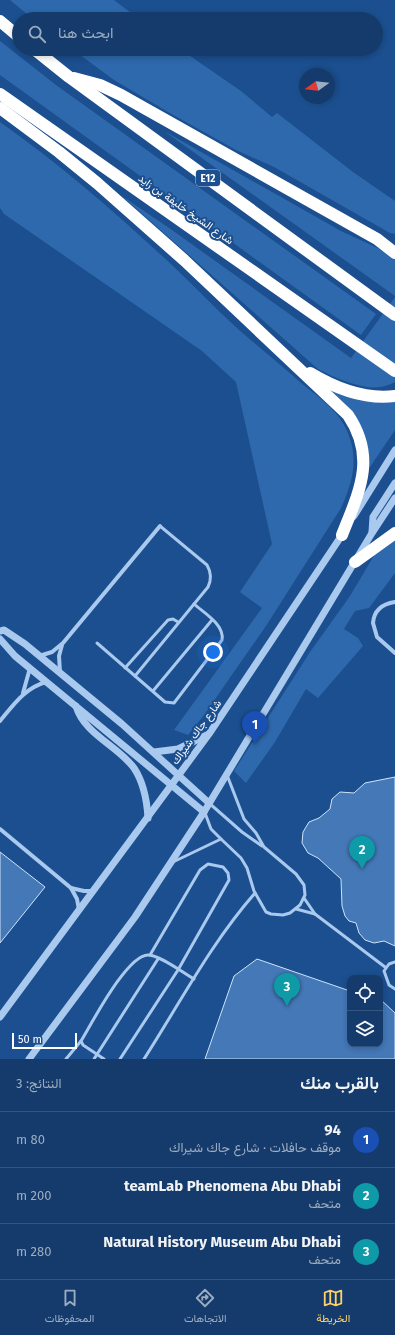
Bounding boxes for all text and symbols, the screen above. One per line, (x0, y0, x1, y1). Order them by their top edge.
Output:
search box (12, 12, 383, 56)
icon: search (26, 23, 48, 45)
text: ابحث هنا (58, 24, 113, 42)
north arrow (299, 68, 335, 104)
road number: E12 (196, 170, 220, 186)
street label: شارع الشيخ خليفة بن زايد (135, 172, 236, 248)
your location (203, 642, 223, 662)
street label: شارع جاك شيراك (169, 697, 225, 768)
pin: 1 (242, 711, 268, 744)
pin: 2 (349, 836, 375, 869)
pin: 3 (274, 973, 300, 1006)
map controls (347, 975, 383, 1047)
button: locate (347, 975, 383, 1011)
button: layers (347, 1011, 383, 1047)
scale bar (12, 1031, 77, 1050)
text: 50 m (18, 1033, 42, 1046)
text: بالقرب منك (300, 1073, 379, 1094)
text: النتائج: 3 (16, 1076, 62, 1091)
text: 94 (324, 1121, 341, 1139)
text: 80 m (16, 1132, 45, 1147)
text: 1 (363, 1132, 369, 1147)
text: موقف حافلات · شارع جاك شيراك (169, 1140, 341, 1155)
text: teamLab Phenomena Abu Dhabi (124, 1177, 341, 1195)
text: 200 m (16, 1188, 52, 1203)
text: 2 (363, 1188, 369, 1203)
text: متحف (308, 1196, 341, 1211)
text: Natural History Museum Abu Dhabi (103, 1233, 341, 1251)
text: 280 m (16, 1244, 51, 1259)
text: 3 (363, 1244, 369, 1259)
text: متحف (308, 1252, 341, 1267)
tab: المحفوظات (45, 1287, 94, 1328)
tab: الاتجاهات (184, 1287, 227, 1328)
tab: الخريطة (316, 1287, 350, 1328)

